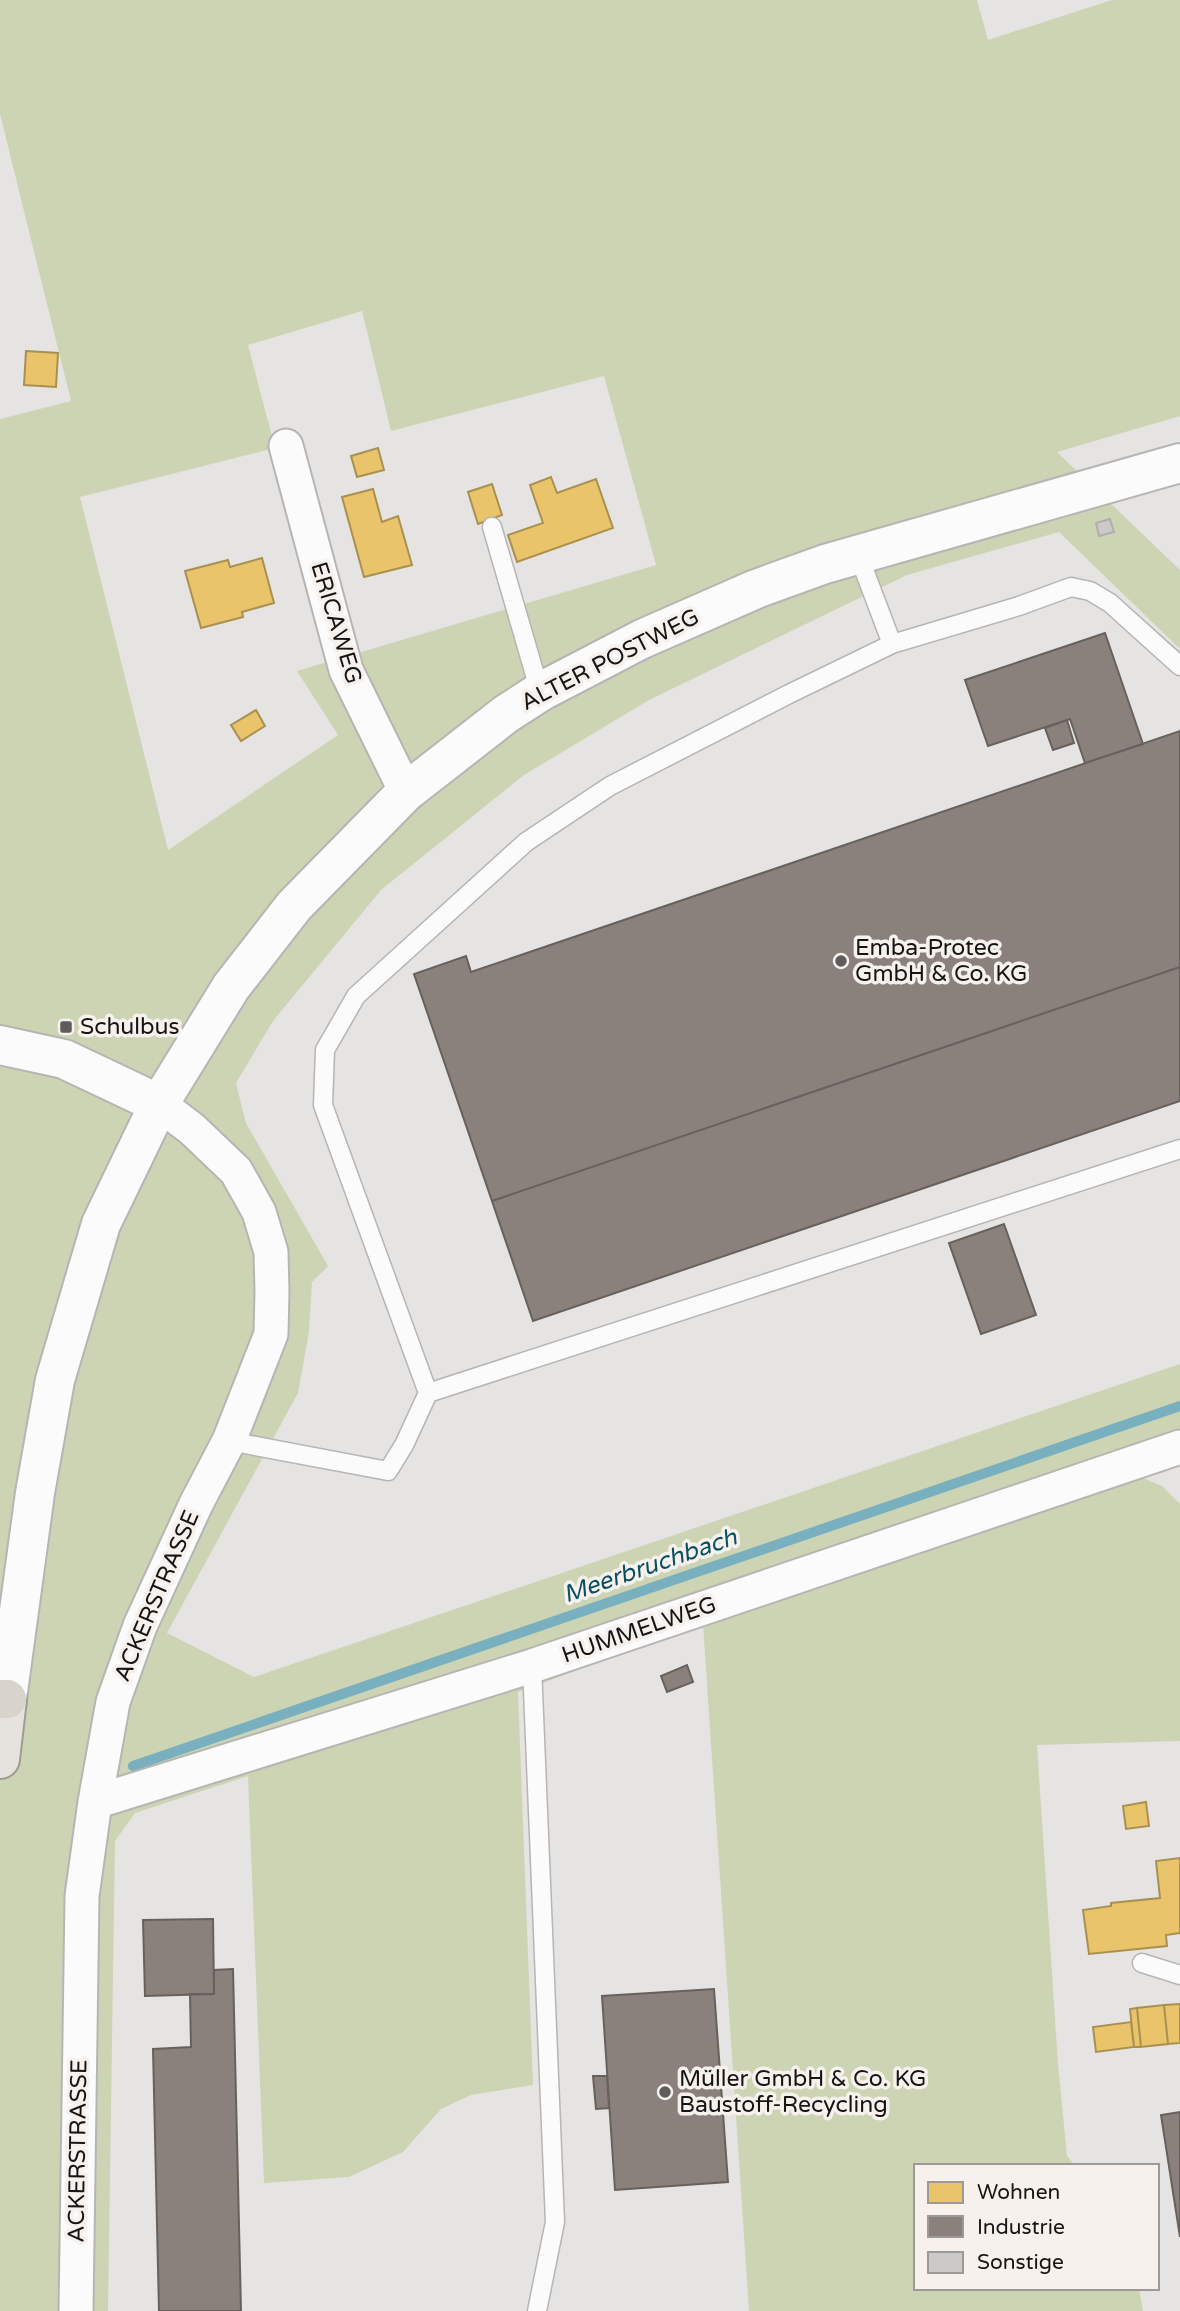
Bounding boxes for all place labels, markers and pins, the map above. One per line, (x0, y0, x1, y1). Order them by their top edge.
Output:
place label: Emba-Protec GmbH & Co. KG (855, 934, 1027, 988)
marker: Emba-Protec GmbH & Co. KG (833, 953, 849, 969)
place label: Schulbus (80, 1013, 180, 1041)
marker: Schulbus (58, 1019, 74, 1035)
place label: Müller GmbH & Co. KG Baustoff-Recycling (679, 2065, 927, 2119)
marker: Müller GmbH & Co. KG Baustoff-Recycling (657, 2084, 673, 2100)

